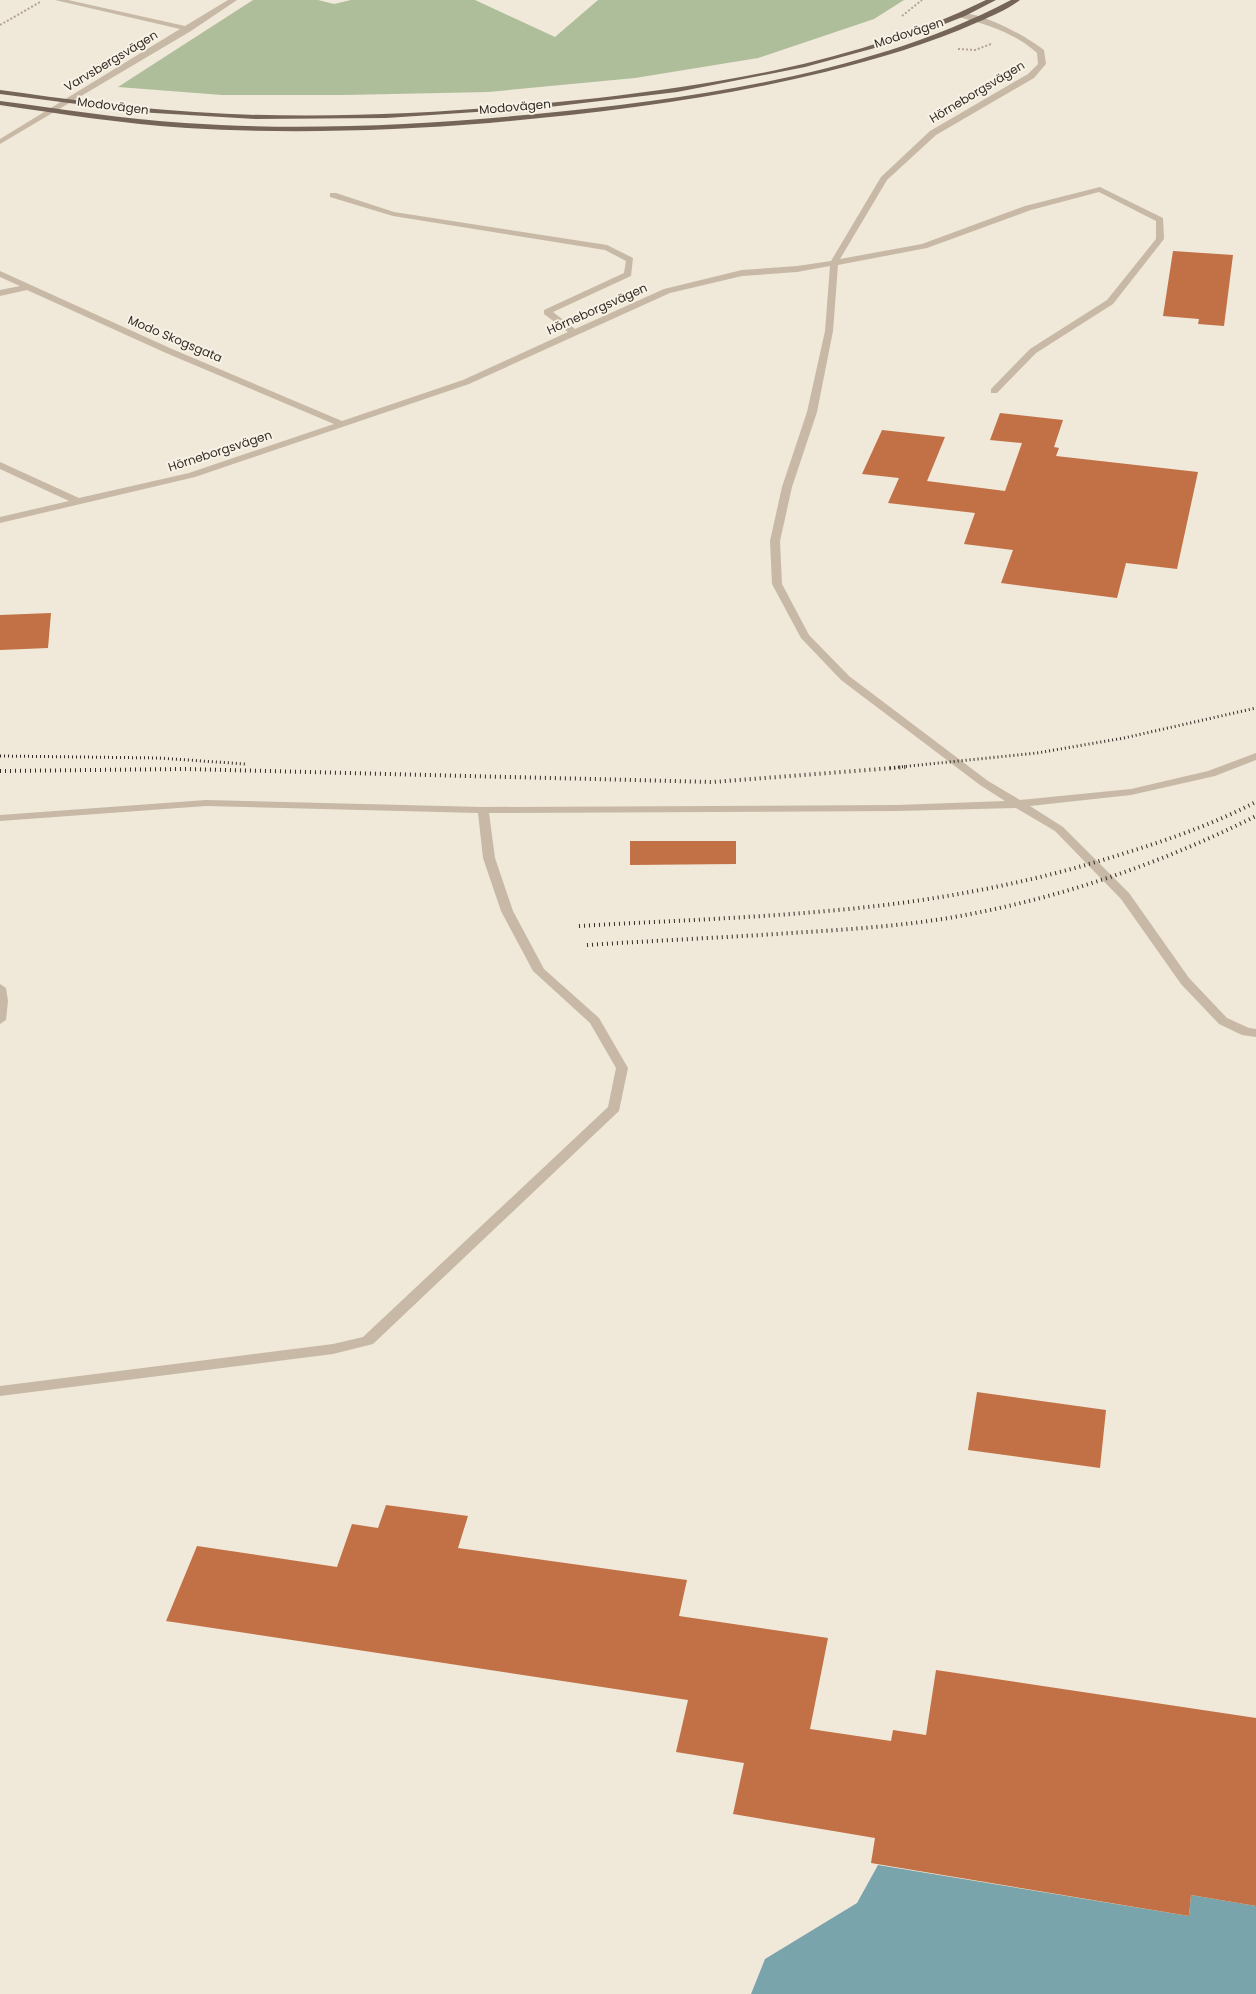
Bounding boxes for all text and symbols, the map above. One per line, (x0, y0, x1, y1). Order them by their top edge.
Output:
street label: Modovägen (872, 13, 946, 52)
street label: Varvsbergsvägen (61, 26, 161, 95)
street label: Hörneborgsvägen (926, 56, 1028, 127)
street label: Modovägen (76, 93, 150, 118)
street label: Modovägen (478, 95, 552, 118)
street label: Hörneborgsvägen (544, 279, 650, 338)
street label: Modo Skogsgata (125, 311, 225, 366)
street label: Hörneborgsvägen (166, 426, 274, 475)

